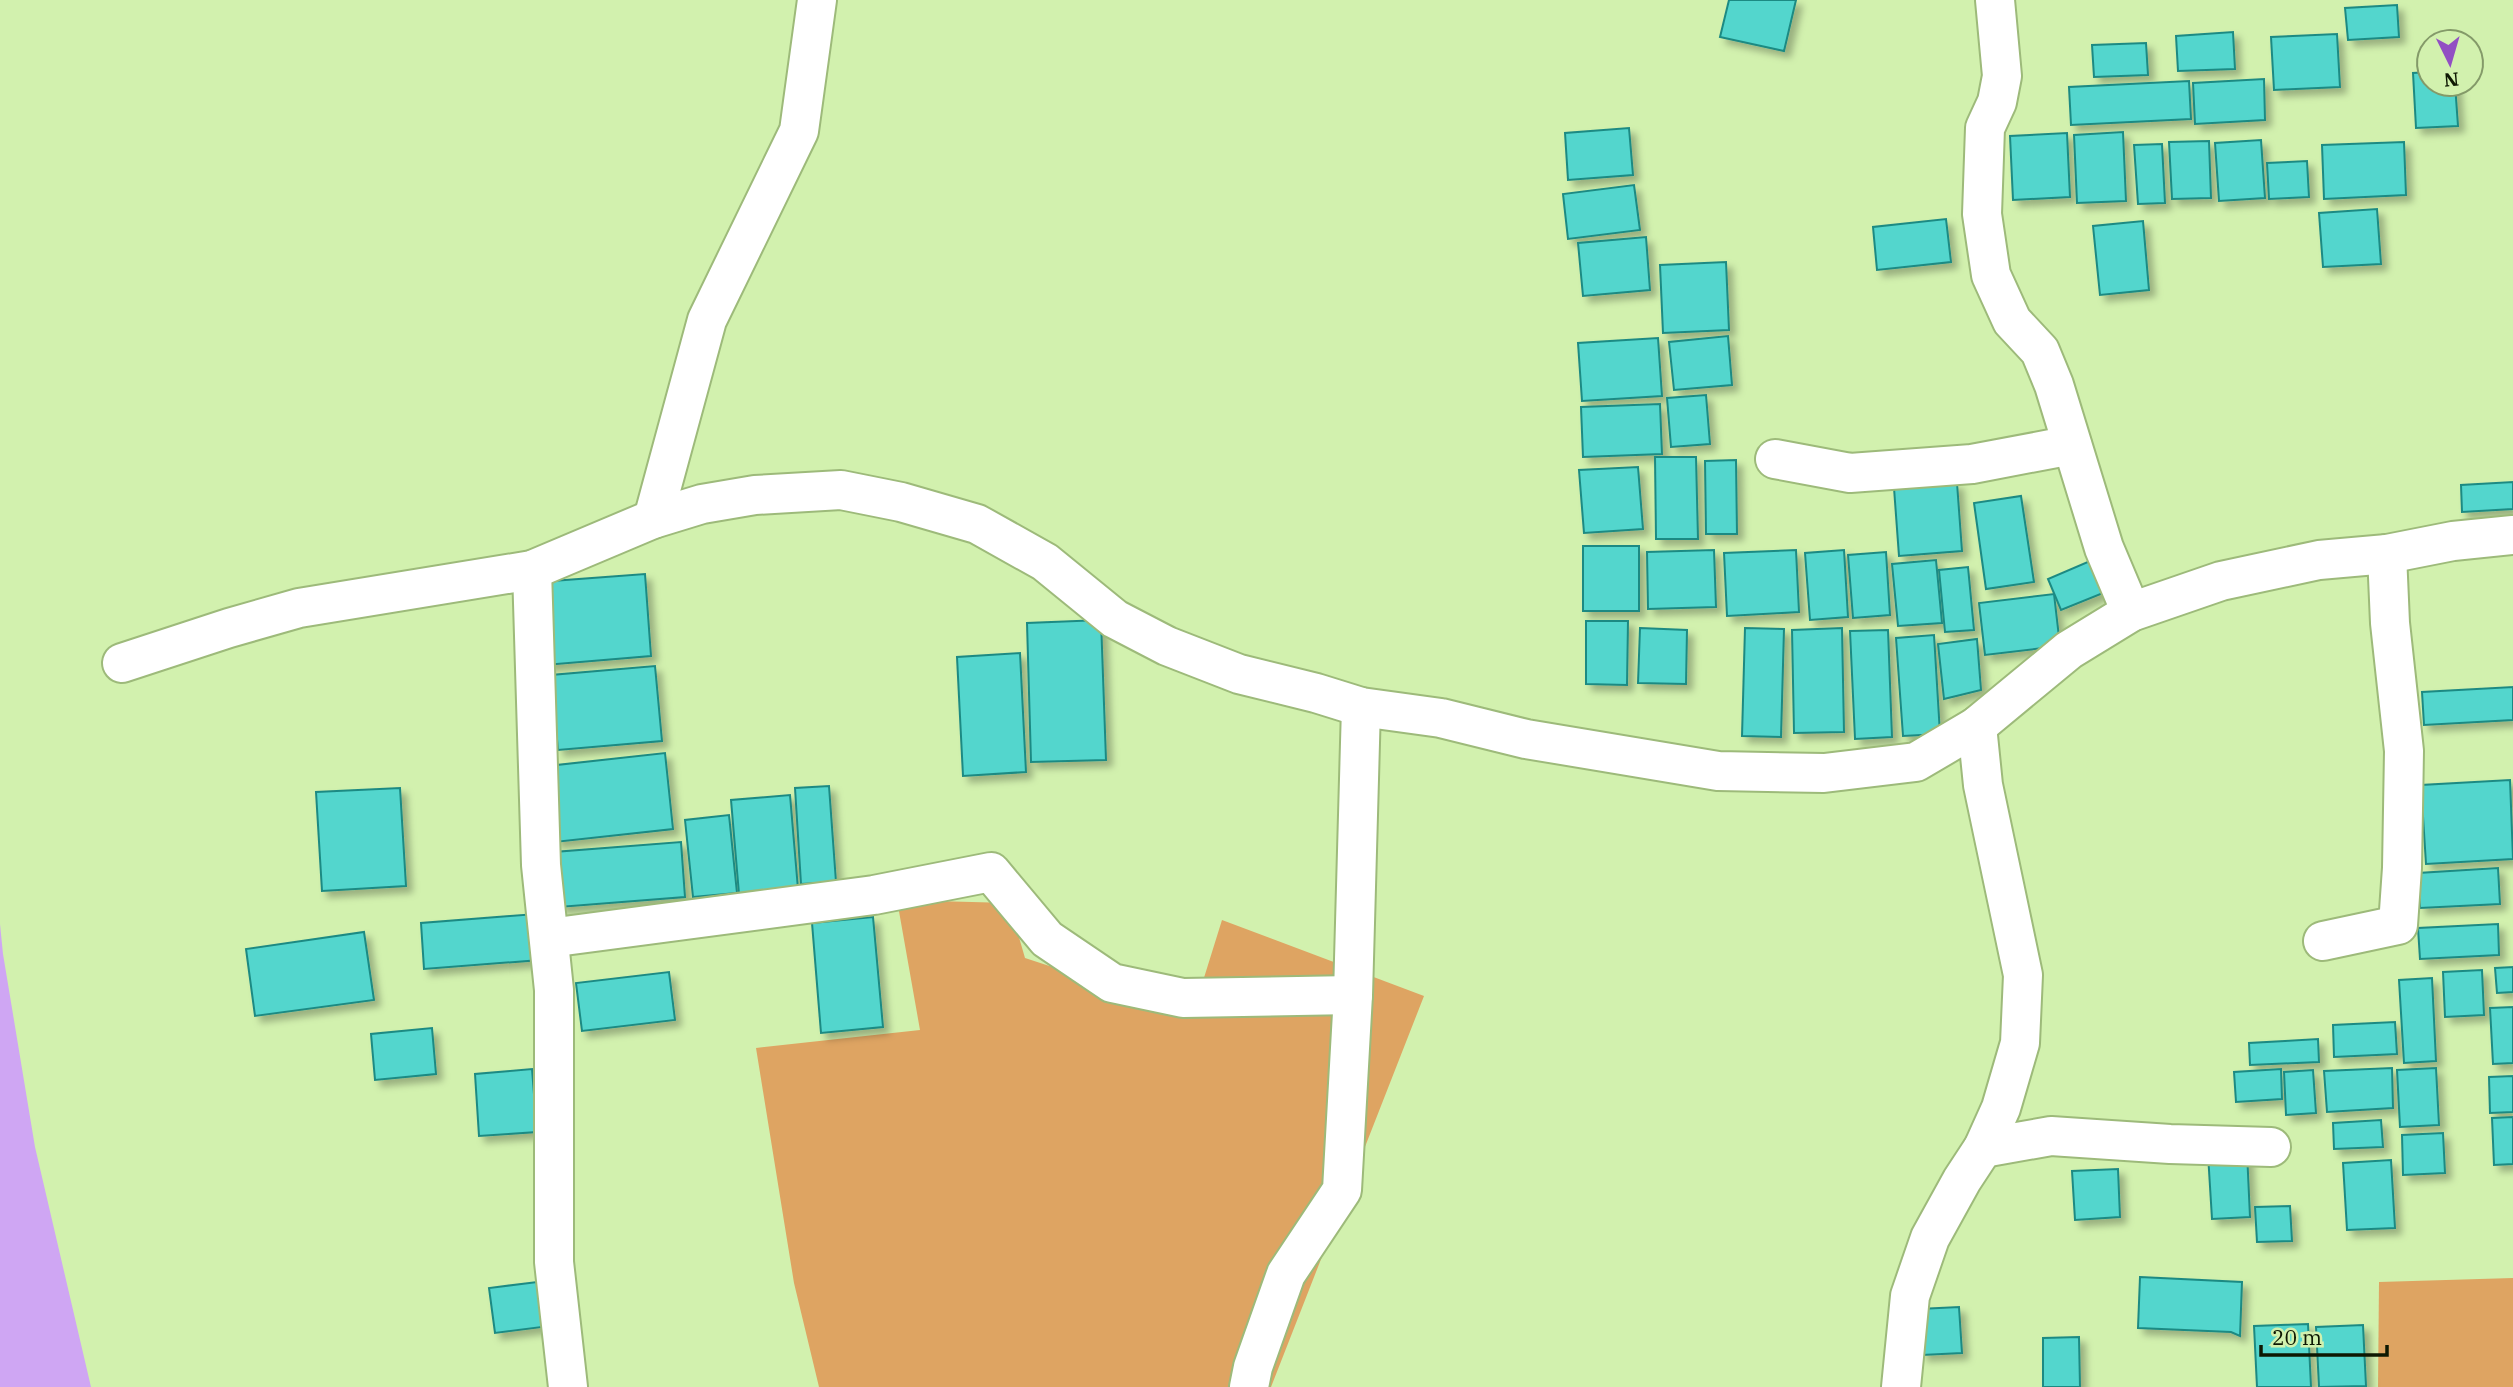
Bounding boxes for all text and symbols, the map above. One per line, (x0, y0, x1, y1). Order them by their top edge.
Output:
north arrow (2415, 28, 2485, 98)
text: N (2443, 67, 2460, 93)
scale bar (2261, 1314, 2387, 1358)
text: 20 m (2272, 1323, 2322, 1351)

